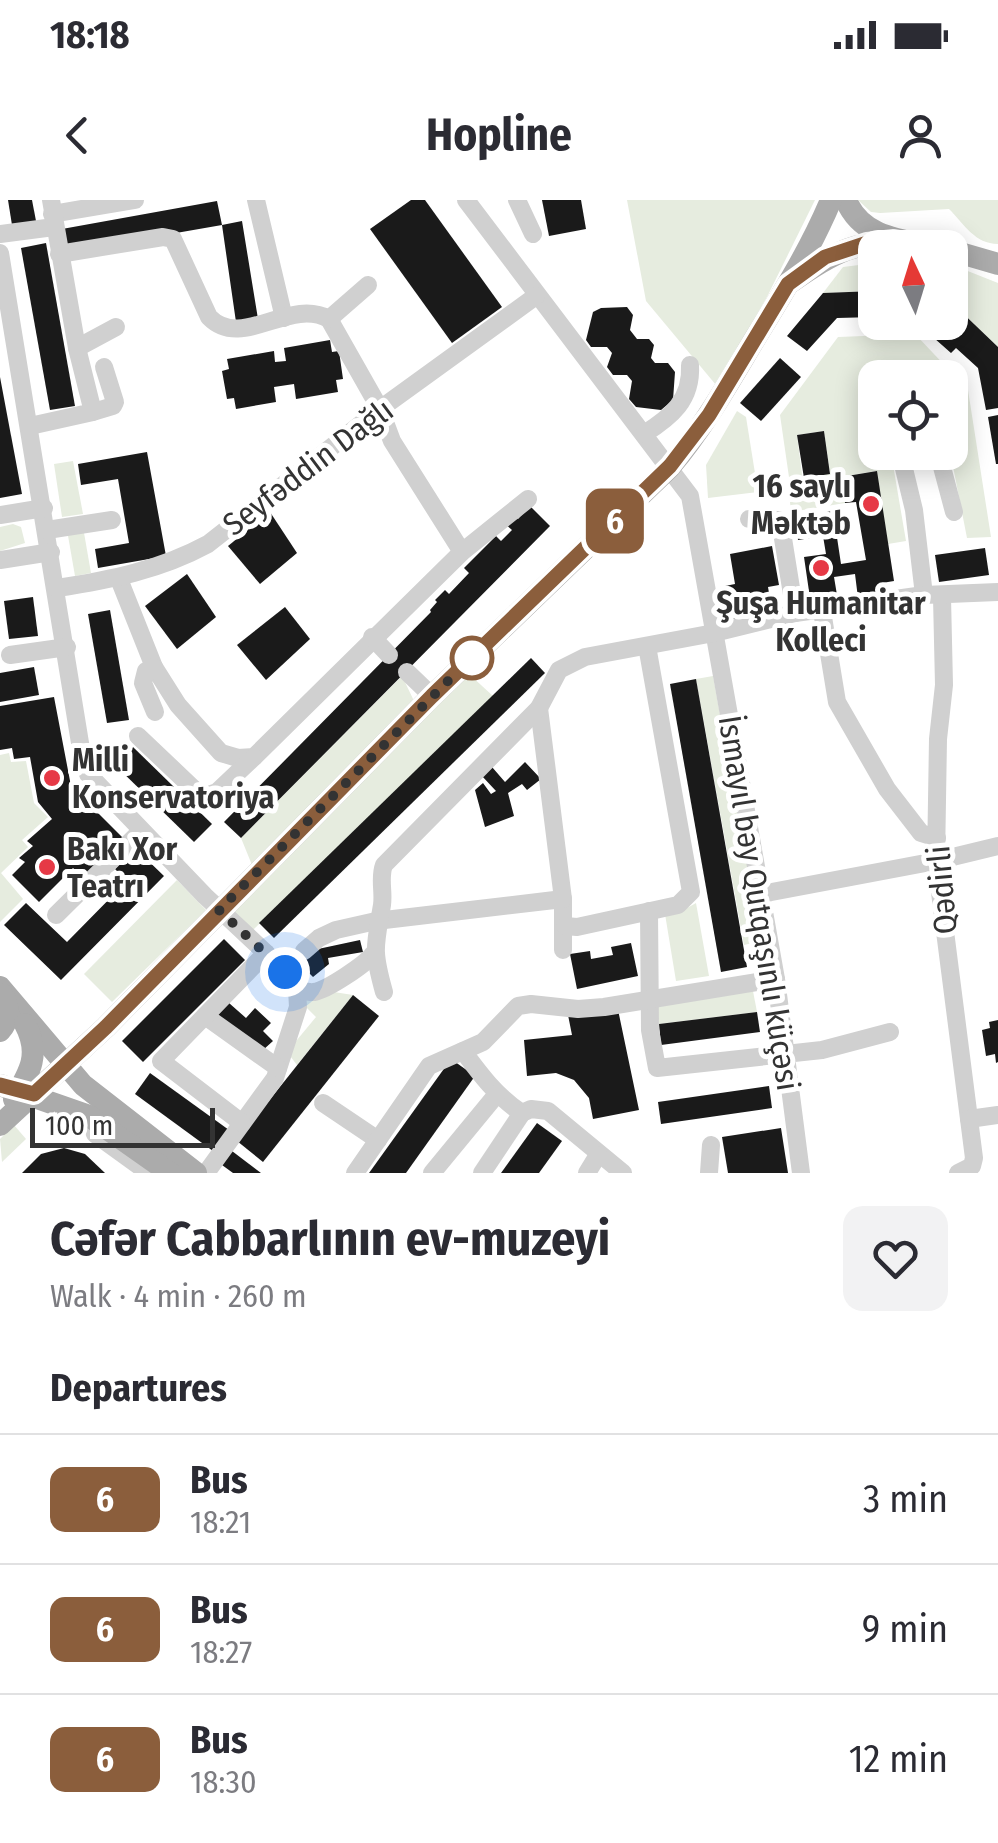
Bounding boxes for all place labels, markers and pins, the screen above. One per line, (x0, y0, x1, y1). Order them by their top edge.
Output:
place label: 16 saylı Məktəb (751, 467, 851, 542)
marker: 16 saylı Məktəb (860, 493, 882, 515)
marker: Şuşa Humanitar Kolleci (810, 557, 832, 579)
place label: Şuşa Humanitar Kolleci (716, 584, 926, 659)
unlabelled marker (451, 637, 493, 679)
place label: Milli Konservatoriya (72, 741, 275, 816)
marker: Milli Konservatoriya (41, 767, 63, 789)
place label: Bakı Xor Teatrı (67, 830, 177, 905)
marker: Bakı Xor Teatrı (36, 856, 58, 878)

